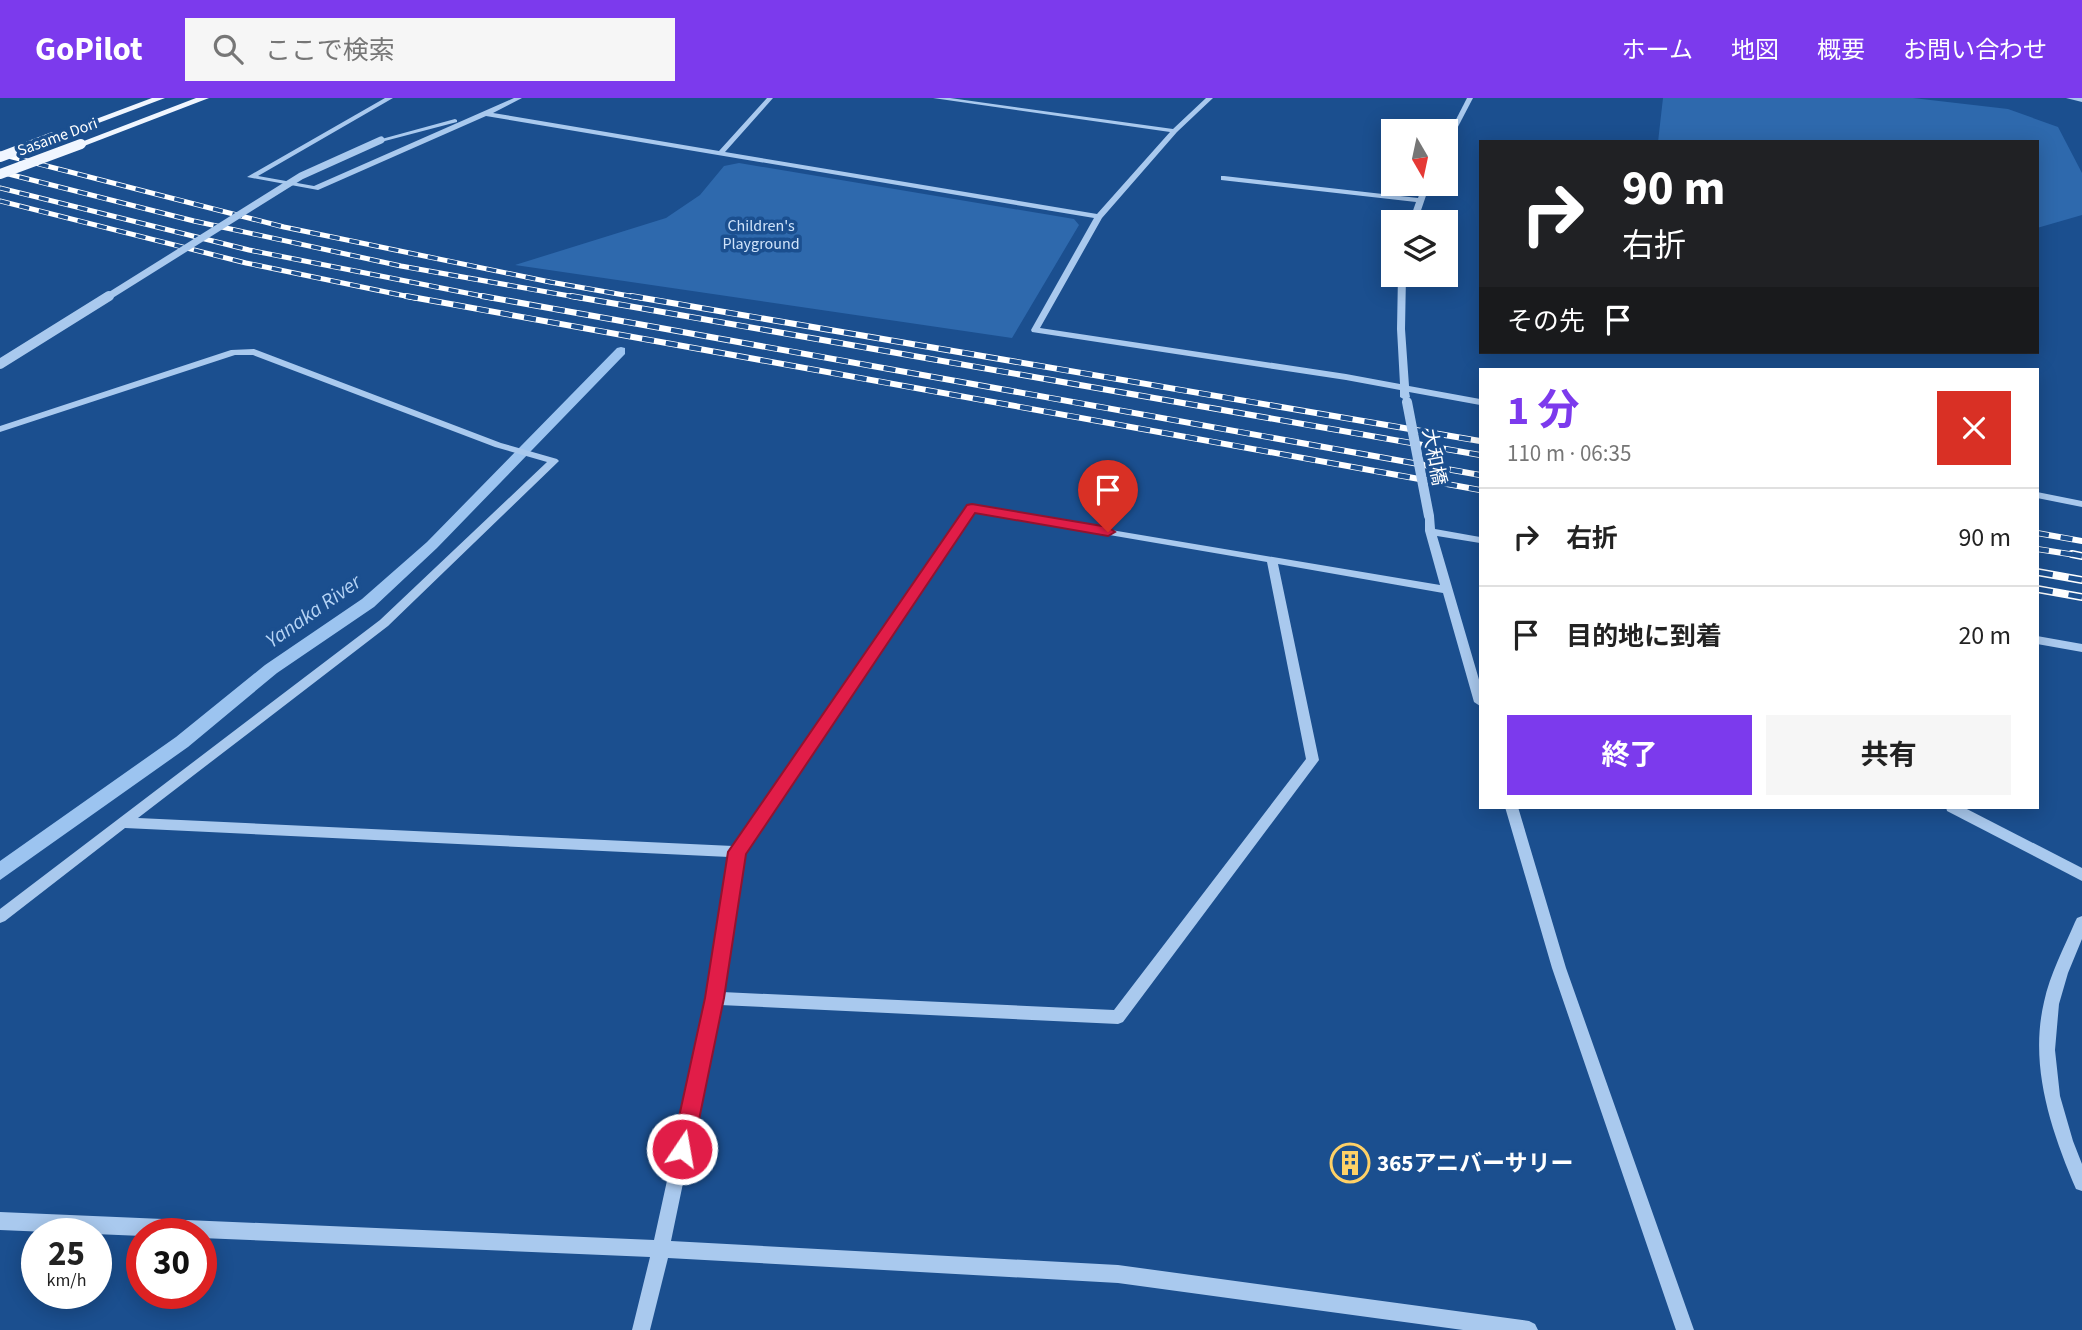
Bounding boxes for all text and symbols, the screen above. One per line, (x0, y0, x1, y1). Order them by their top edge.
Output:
search box (185, 18, 675, 81)
text: GoPilot (35, 26, 143, 73)
icon: search (209, 30, 247, 68)
text: ここで検索 (265, 32, 395, 69)
text: ホーム (1622, 33, 1693, 68)
text: 地図 (1731, 33, 1779, 68)
text: 概要 (1817, 33, 1865, 68)
text: お問い合わせ (1903, 33, 2047, 68)
street label: Sasame Dori (14, 112, 100, 162)
north arrow (1381, 119, 1458, 196)
map controls (1381, 119, 1458, 287)
text: 90 m (1622, 154, 1726, 224)
icon: right (1507, 168, 1598, 259)
button: layers (1381, 210, 1458, 287)
park label: Children's Playground (722, 215, 800, 255)
text: 右折 (1622, 223, 1686, 269)
icon: arrive (1599, 301, 1637, 339)
text: その先 (1507, 303, 1585, 340)
text: 1 分 (1507, 381, 1580, 441)
button: close (1937, 391, 2011, 465)
street label: 大和橋 (1415, 427, 1452, 488)
text: 110 m · 06:35 (1507, 437, 1631, 470)
pin (1078, 460, 1138, 532)
icon: arrive (1089, 471, 1127, 509)
icon: right (1507, 518, 1545, 556)
text: 90 m (1958, 519, 2011, 556)
text: 右折 (1566, 520, 1618, 557)
water label: Yanaka River (259, 566, 368, 655)
icon: arrive (1507, 616, 1545, 654)
text: 20 m (1958, 617, 2011, 654)
text: 目的地に到着 (1566, 618, 1722, 655)
button: 終了 (1507, 715, 1752, 795)
button: 共有 (1766, 715, 2011, 795)
position arrow (645, 1112, 719, 1186)
building icon: 365アニバーサリー (1329, 1142, 1371, 1184)
place label: 365アニバーサリー (1377, 1147, 1574, 1180)
speed limit sign: 30 (126, 1218, 217, 1309)
text: 25 (48, 1229, 85, 1279)
text: km/h (47, 1268, 86, 1293)

